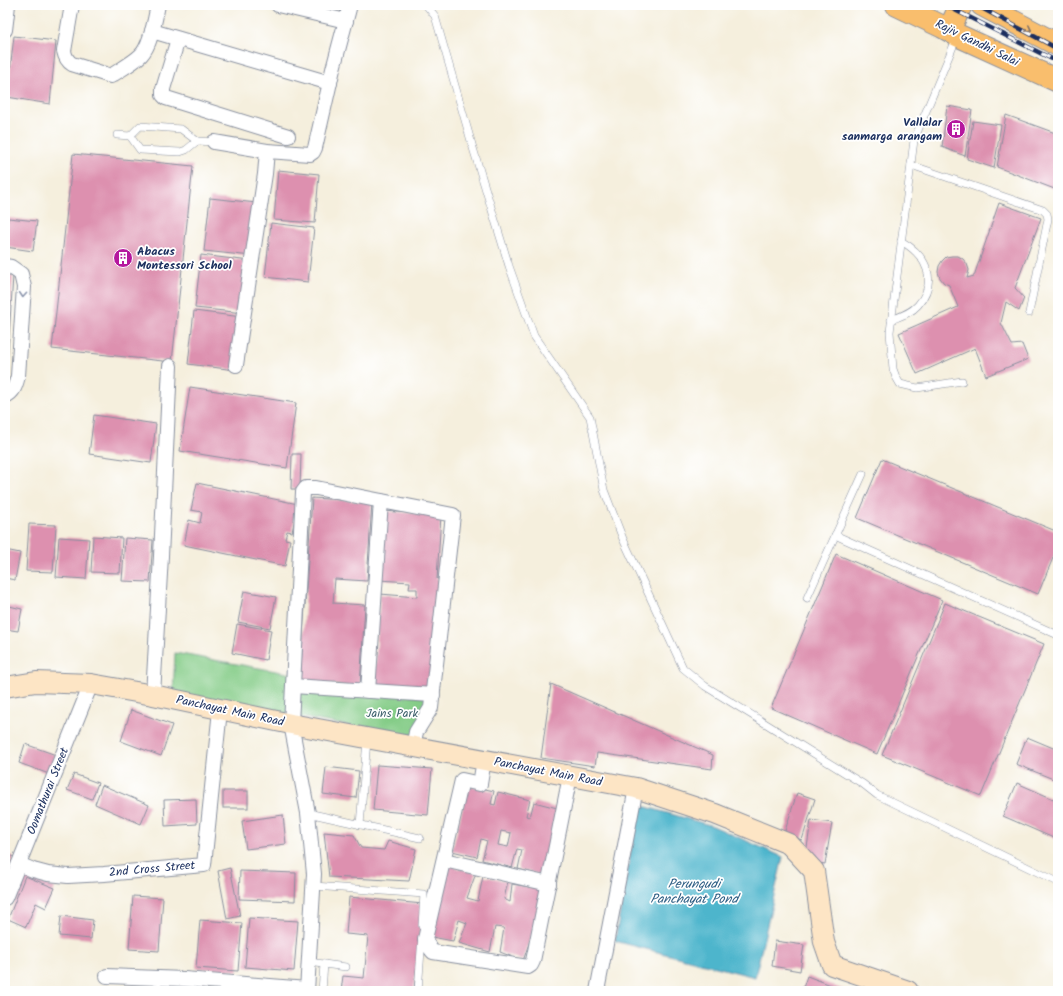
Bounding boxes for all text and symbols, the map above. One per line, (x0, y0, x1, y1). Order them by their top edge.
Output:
street label: Rajiv Gandhi Salai (932, 14, 1023, 72)
one-way arrow (1025, 25, 1032, 32)
place label: Vallalar sanmarga arangam (842, 113, 943, 146)
building icon: Vallalar sanmarga arangam (945, 118, 967, 140)
place label: Abacus Montessori School (137, 242, 232, 275)
building icon: Abacus Montessori School (112, 247, 134, 269)
one-way arrow (19, 292, 28, 298)
street label: Panchayat Main Road (174, 690, 287, 732)
park label: Jains Park (366, 704, 418, 723)
street label: Oomathurai Street (22, 744, 74, 837)
street label: Panchayat Main Road (492, 752, 605, 792)
street label: 2nd Cross Street (108, 856, 196, 882)
water label: Perungudi Panchayat Pond (650, 874, 741, 910)

